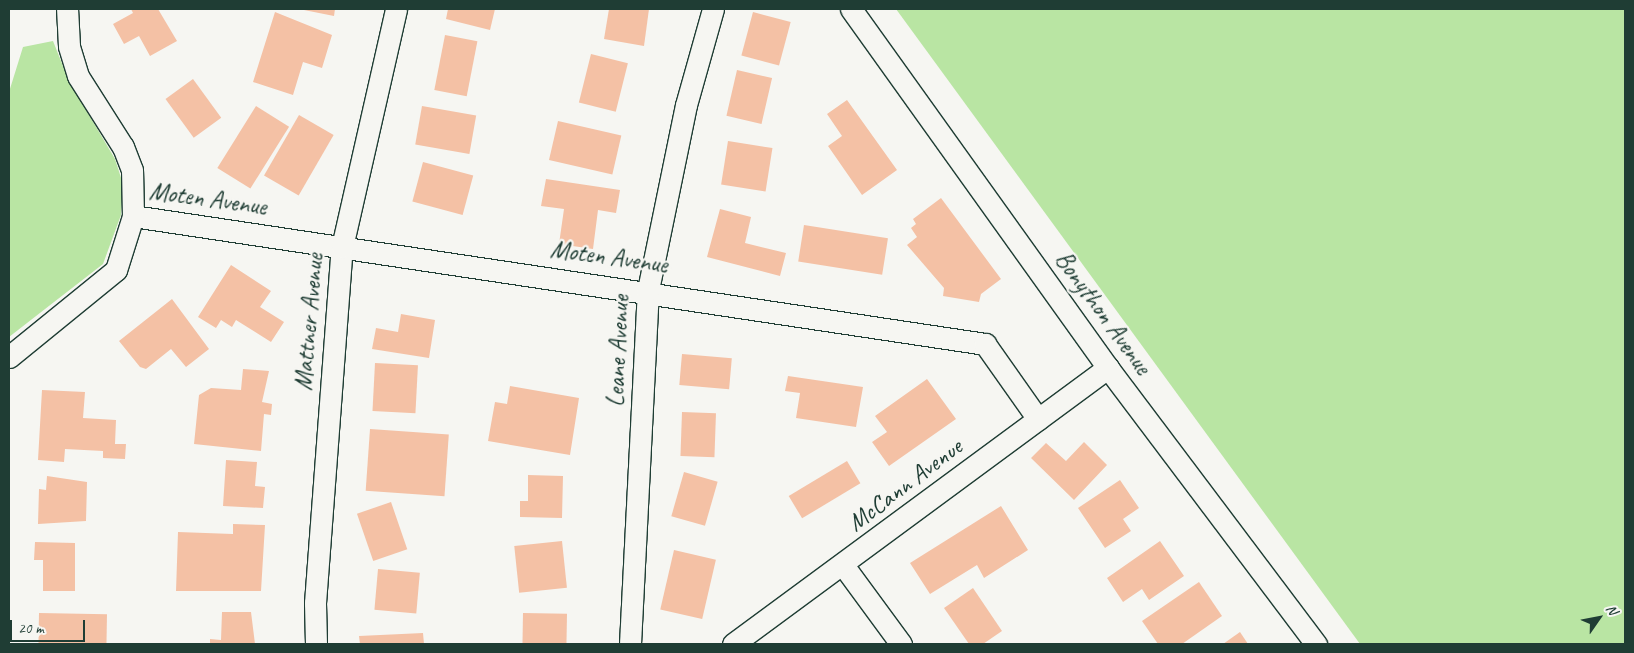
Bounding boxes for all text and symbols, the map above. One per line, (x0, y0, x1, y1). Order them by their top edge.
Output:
street label: Moten Avenue (147, 176, 269, 222)
street label: Moten Avenue (548, 234, 670, 280)
street label: Bonython Avenue (1048, 246, 1158, 380)
street label: Mattner Avenue (288, 252, 330, 392)
street label: Leane Avenue (600, 294, 636, 408)
street label: McCann Avenue (842, 432, 968, 538)
north arrow (1574, 593, 1624, 643)
text: N (1603, 601, 1621, 618)
scale bar (12, 610, 88, 642)
text: 20 m (18, 619, 44, 638)

